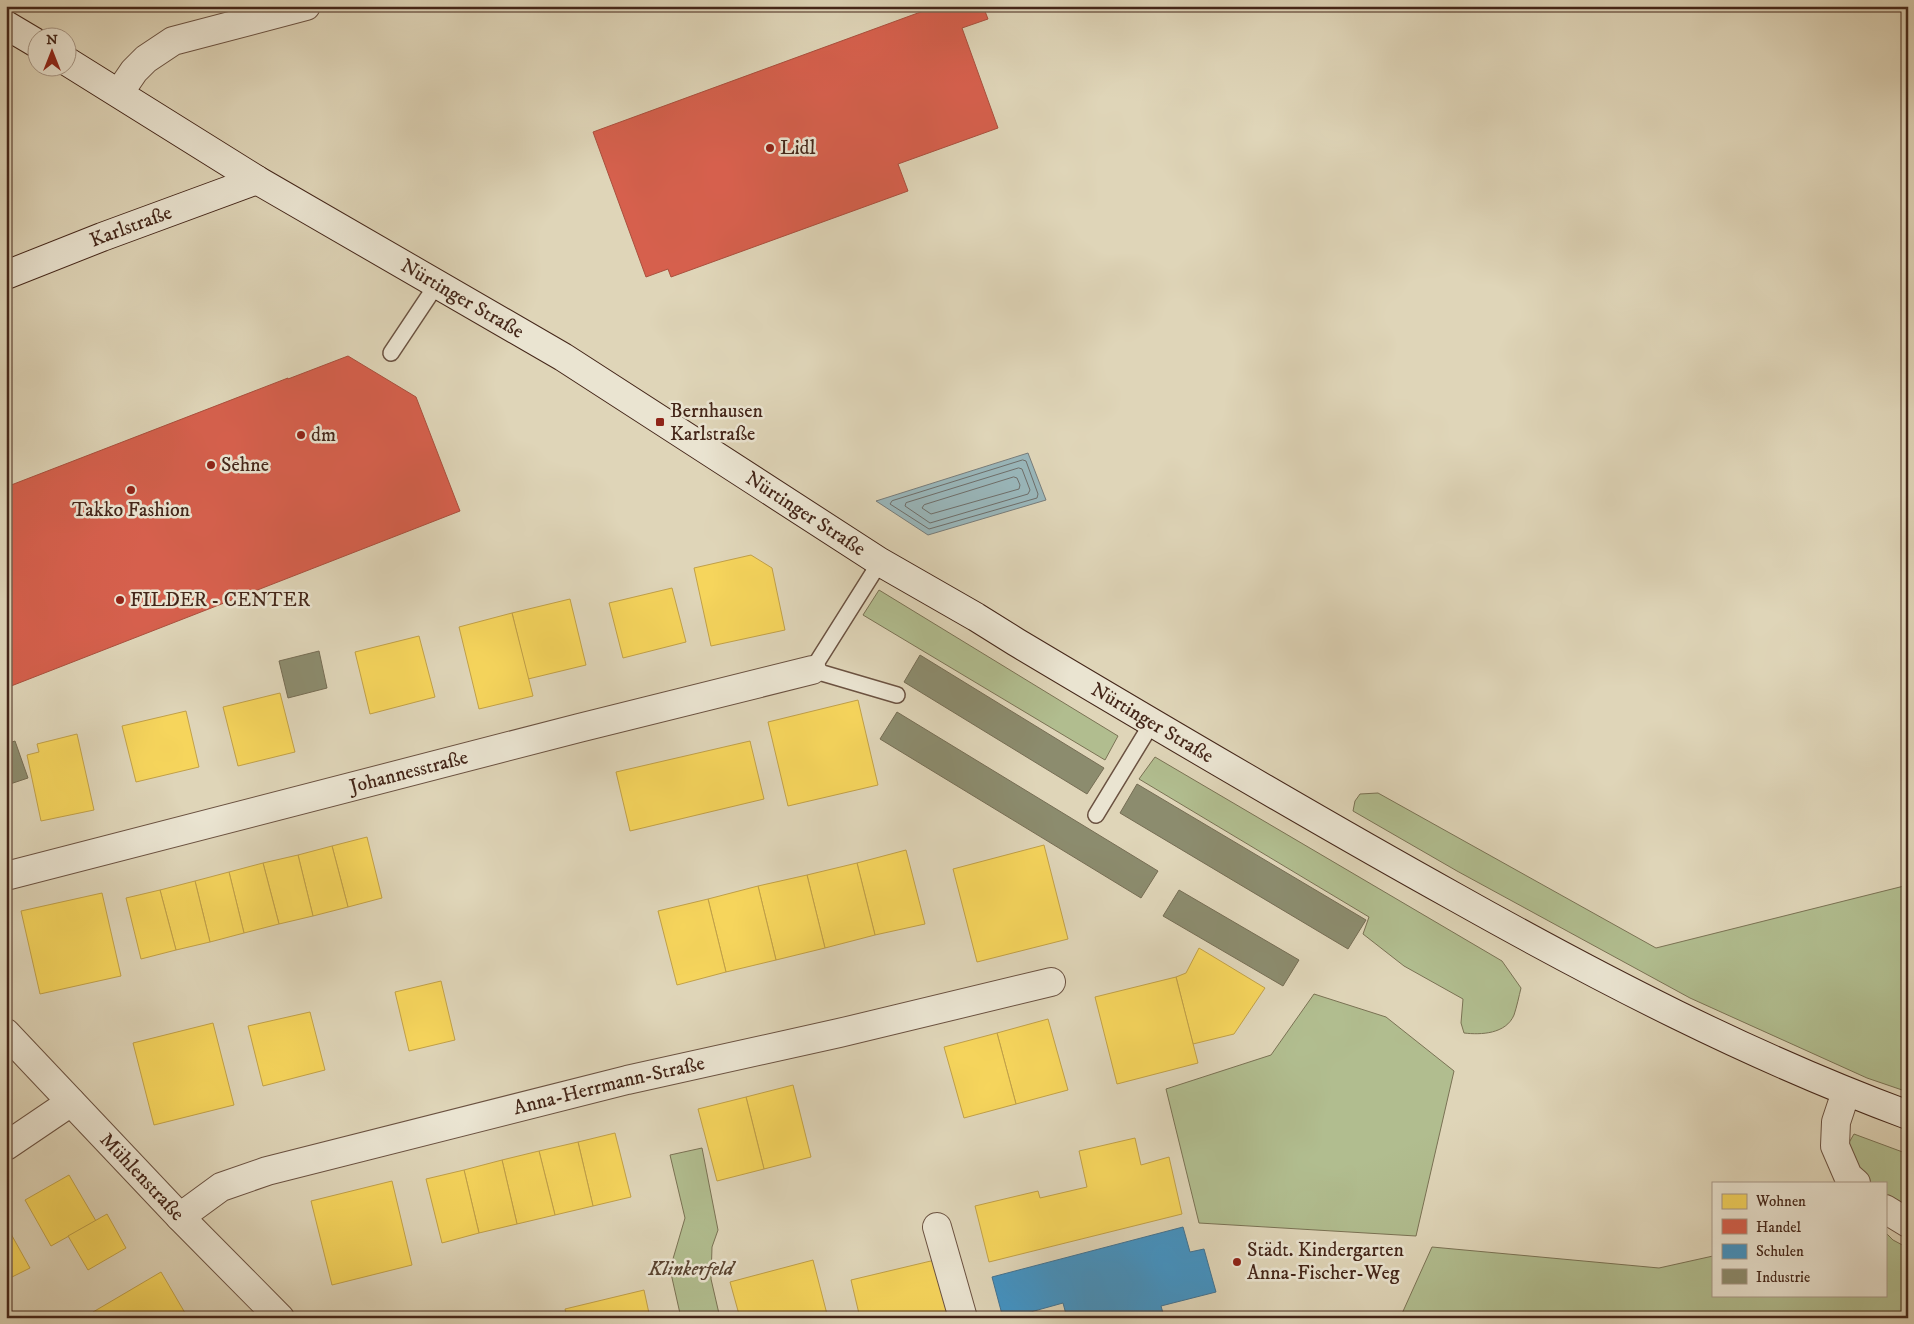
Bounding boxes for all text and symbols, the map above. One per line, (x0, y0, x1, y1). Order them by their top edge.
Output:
north arrow (28, 28, 78, 78)
text: N (46, 31, 58, 49)
place label: Lidl (780, 136, 816, 161)
marker: Lidl (764, 142, 776, 154)
street label: Karlstraße (86, 200, 175, 253)
street label: Nürtinger Straße (396, 253, 528, 344)
place label: Bernhausen Karlstraße (670, 399, 763, 447)
marker: Bernhausen Karlstraße (654, 416, 666, 428)
place label: dm (311, 423, 336, 448)
marker: dm (295, 429, 307, 441)
place label: Sehne (221, 453, 269, 478)
marker: Sehne (205, 459, 217, 471)
street label: Nürtinger Straße (741, 466, 870, 562)
marker: Takko Fashion (125, 484, 137, 496)
place label: Takko Fashion (72, 498, 191, 523)
place label: FILDER - CENTER (130, 588, 310, 613)
marker: FILDER - CENTER (114, 594, 126, 606)
street label: Nürtinger Straße (1086, 677, 1218, 769)
street label: Johannesstraße (345, 745, 471, 800)
street label: Anna-Herrmann-Straße (511, 1051, 707, 1121)
street label: Mühlenstraße (94, 1127, 190, 1226)
legend (1712, 1182, 1886, 1296)
text: Wohnen (1755, 1192, 1806, 1211)
text: Handel (1756, 1218, 1801, 1237)
place label: Städt. Kindergarten Anna-Fischer-Weg (1247, 1238, 1404, 1286)
text: Schulen (1756, 1242, 1804, 1261)
marker: Städt. Kindergarten Anna-Fischer-Weg (1231, 1256, 1243, 1268)
park label: Klinkerfeld (647, 1257, 737, 1282)
text: Industrie (1756, 1268, 1810, 1287)

